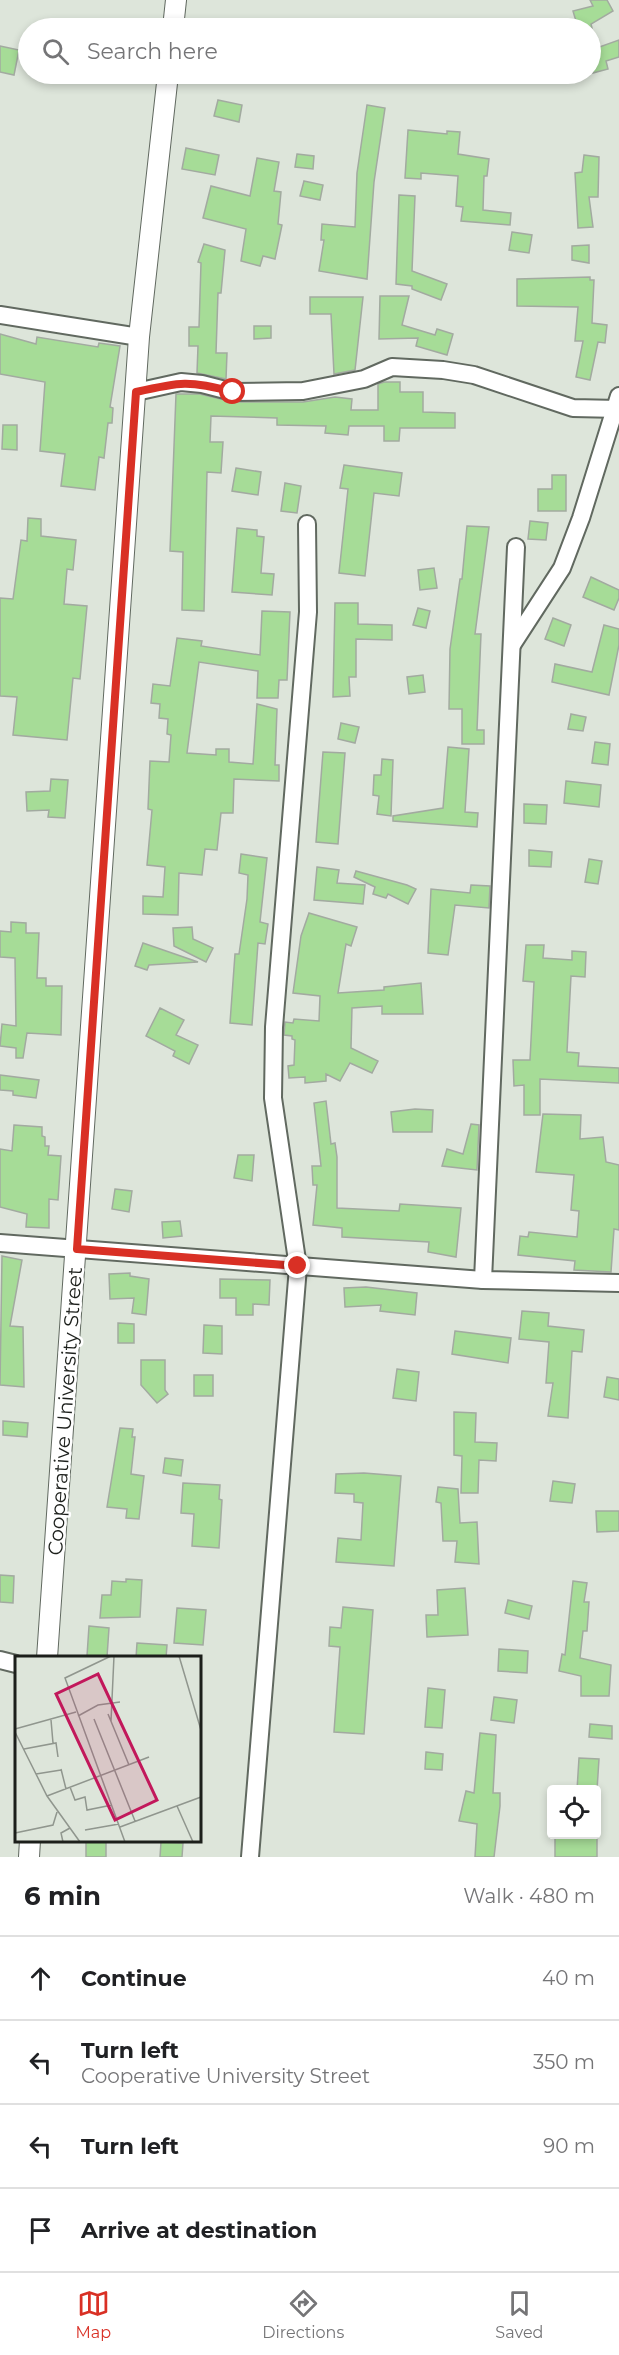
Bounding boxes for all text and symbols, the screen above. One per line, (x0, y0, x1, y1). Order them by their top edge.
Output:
search box (18, 18, 601, 84)
icon: search (39, 35, 72, 68)
text: Search here (87, 38, 218, 65)
route start (219, 378, 245, 404)
route end (284, 1252, 310, 1278)
street label: Cooperative University Street (43, 1266, 87, 1556)
inset map (15, 1656, 201, 1842)
map controls (547, 1785, 601, 1839)
button: locate (547, 1785, 601, 1839)
text: 6 min (24, 1880, 101, 1912)
text: Walk · 480 m (463, 1884, 595, 1908)
icon: ahead (24, 1962, 57, 1995)
text: Continue (81, 1965, 187, 1992)
text: 40 m (542, 1966, 595, 1990)
text: Turn left (81, 2037, 179, 2064)
icon: left (24, 2046, 57, 2079)
text: 350 m (533, 2050, 595, 2074)
text: Cooperative University Street (81, 2064, 370, 2088)
icon: left (24, 2130, 57, 2163)
text: Turn left (81, 2133, 179, 2160)
text: 90 m (543, 2134, 595, 2158)
icon: arrive (24, 2214, 57, 2247)
text: Arrive at destination (81, 2217, 317, 2244)
tab: Map (76, 2287, 111, 2342)
tab: Directions (262, 2287, 344, 2342)
tab: Saved (495, 2287, 543, 2342)

